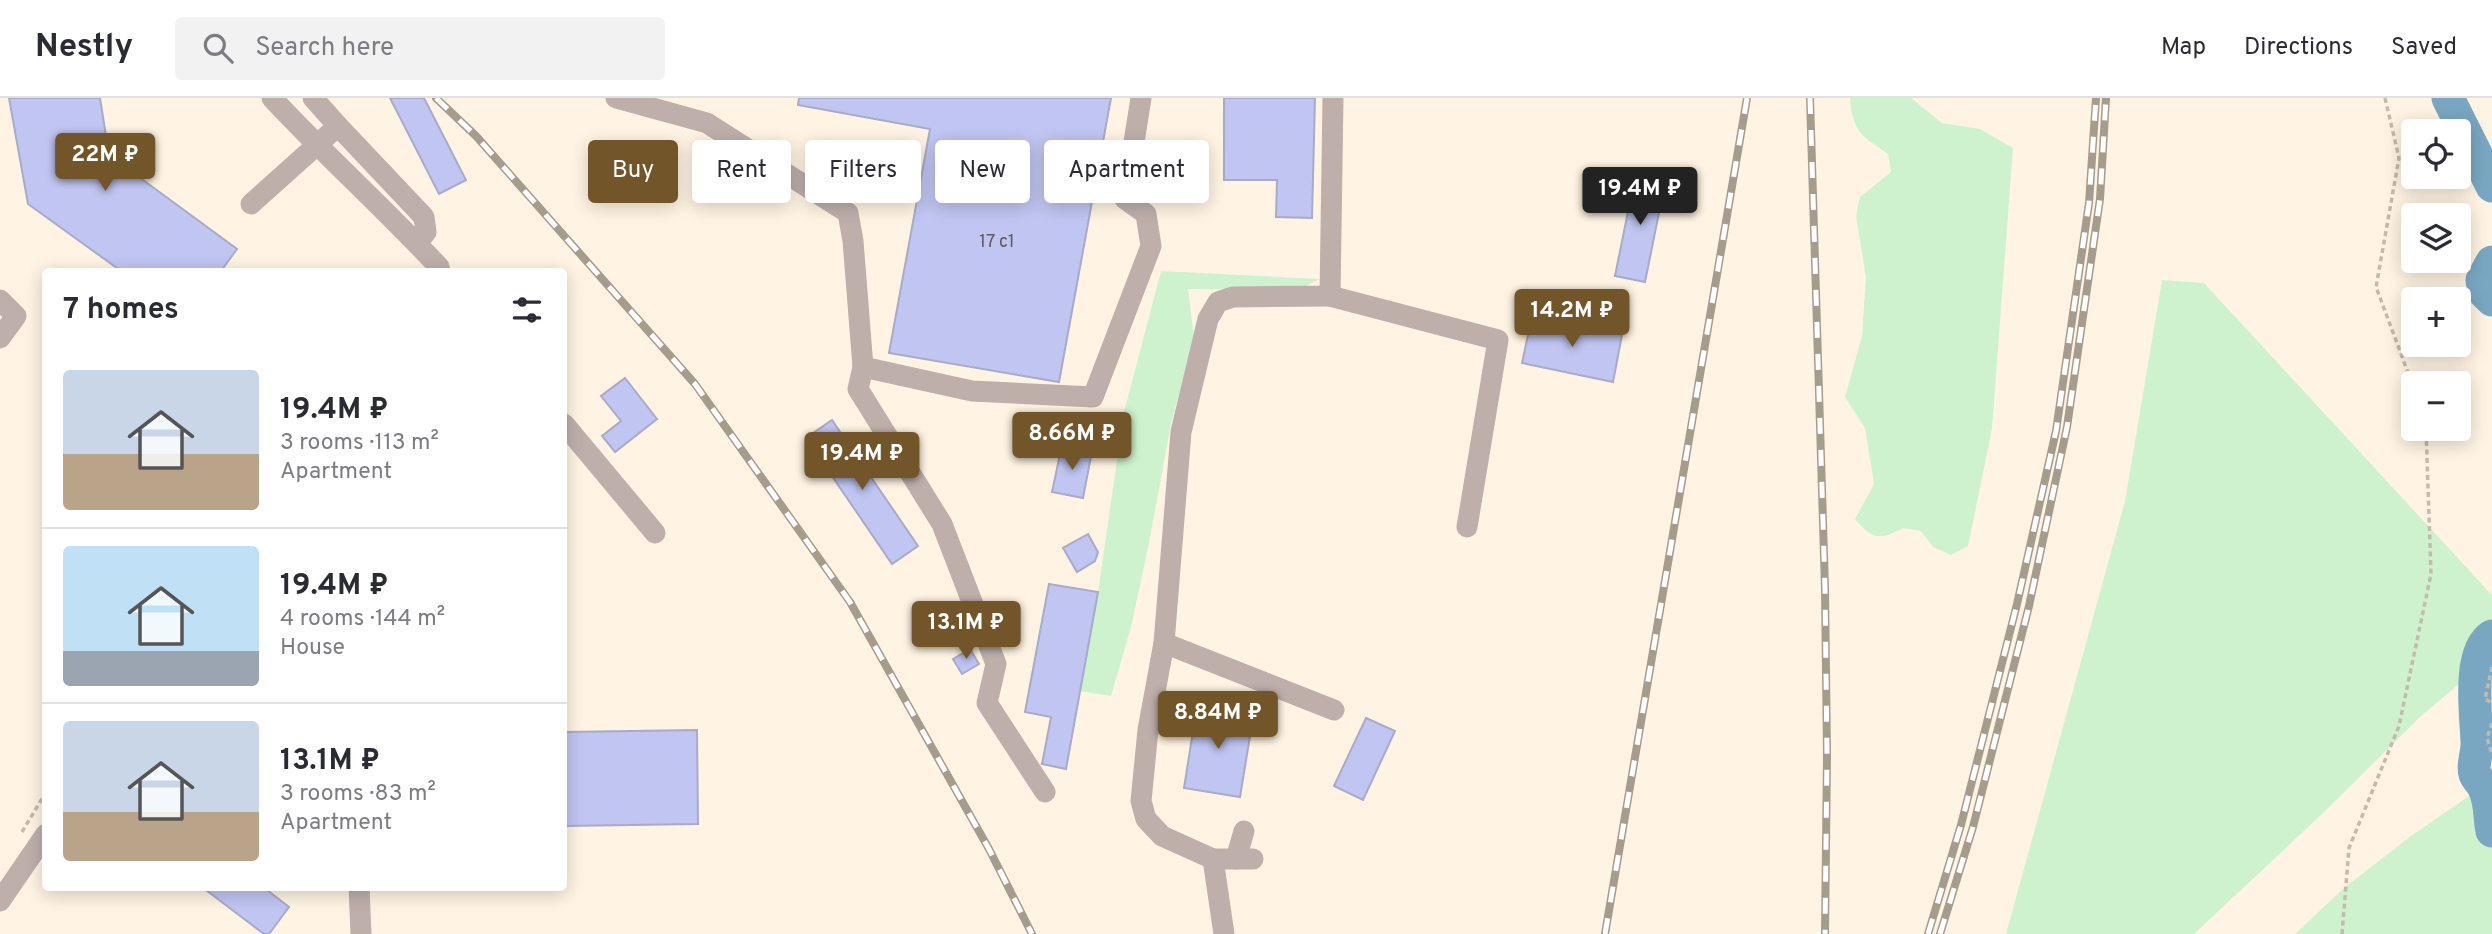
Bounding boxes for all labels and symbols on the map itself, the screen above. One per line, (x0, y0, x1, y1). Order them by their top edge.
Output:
pin: 22M ₽ (56, 134, 154, 193)
pin: 19.4M ₽ (1575, 167, 1705, 227)
house number: 17 с1 (979, 231, 1015, 254)
pin: 14.2M ₽ (1507, 289, 1637, 349)
pin: 8.66M ₽ (1007, 412, 1137, 472)
pin: 19.4M ₽ (797, 432, 927, 492)
pin: 13.1M ₽ (901, 602, 1031, 661)
pin: 8.84M ₽ (1153, 692, 1283, 751)

